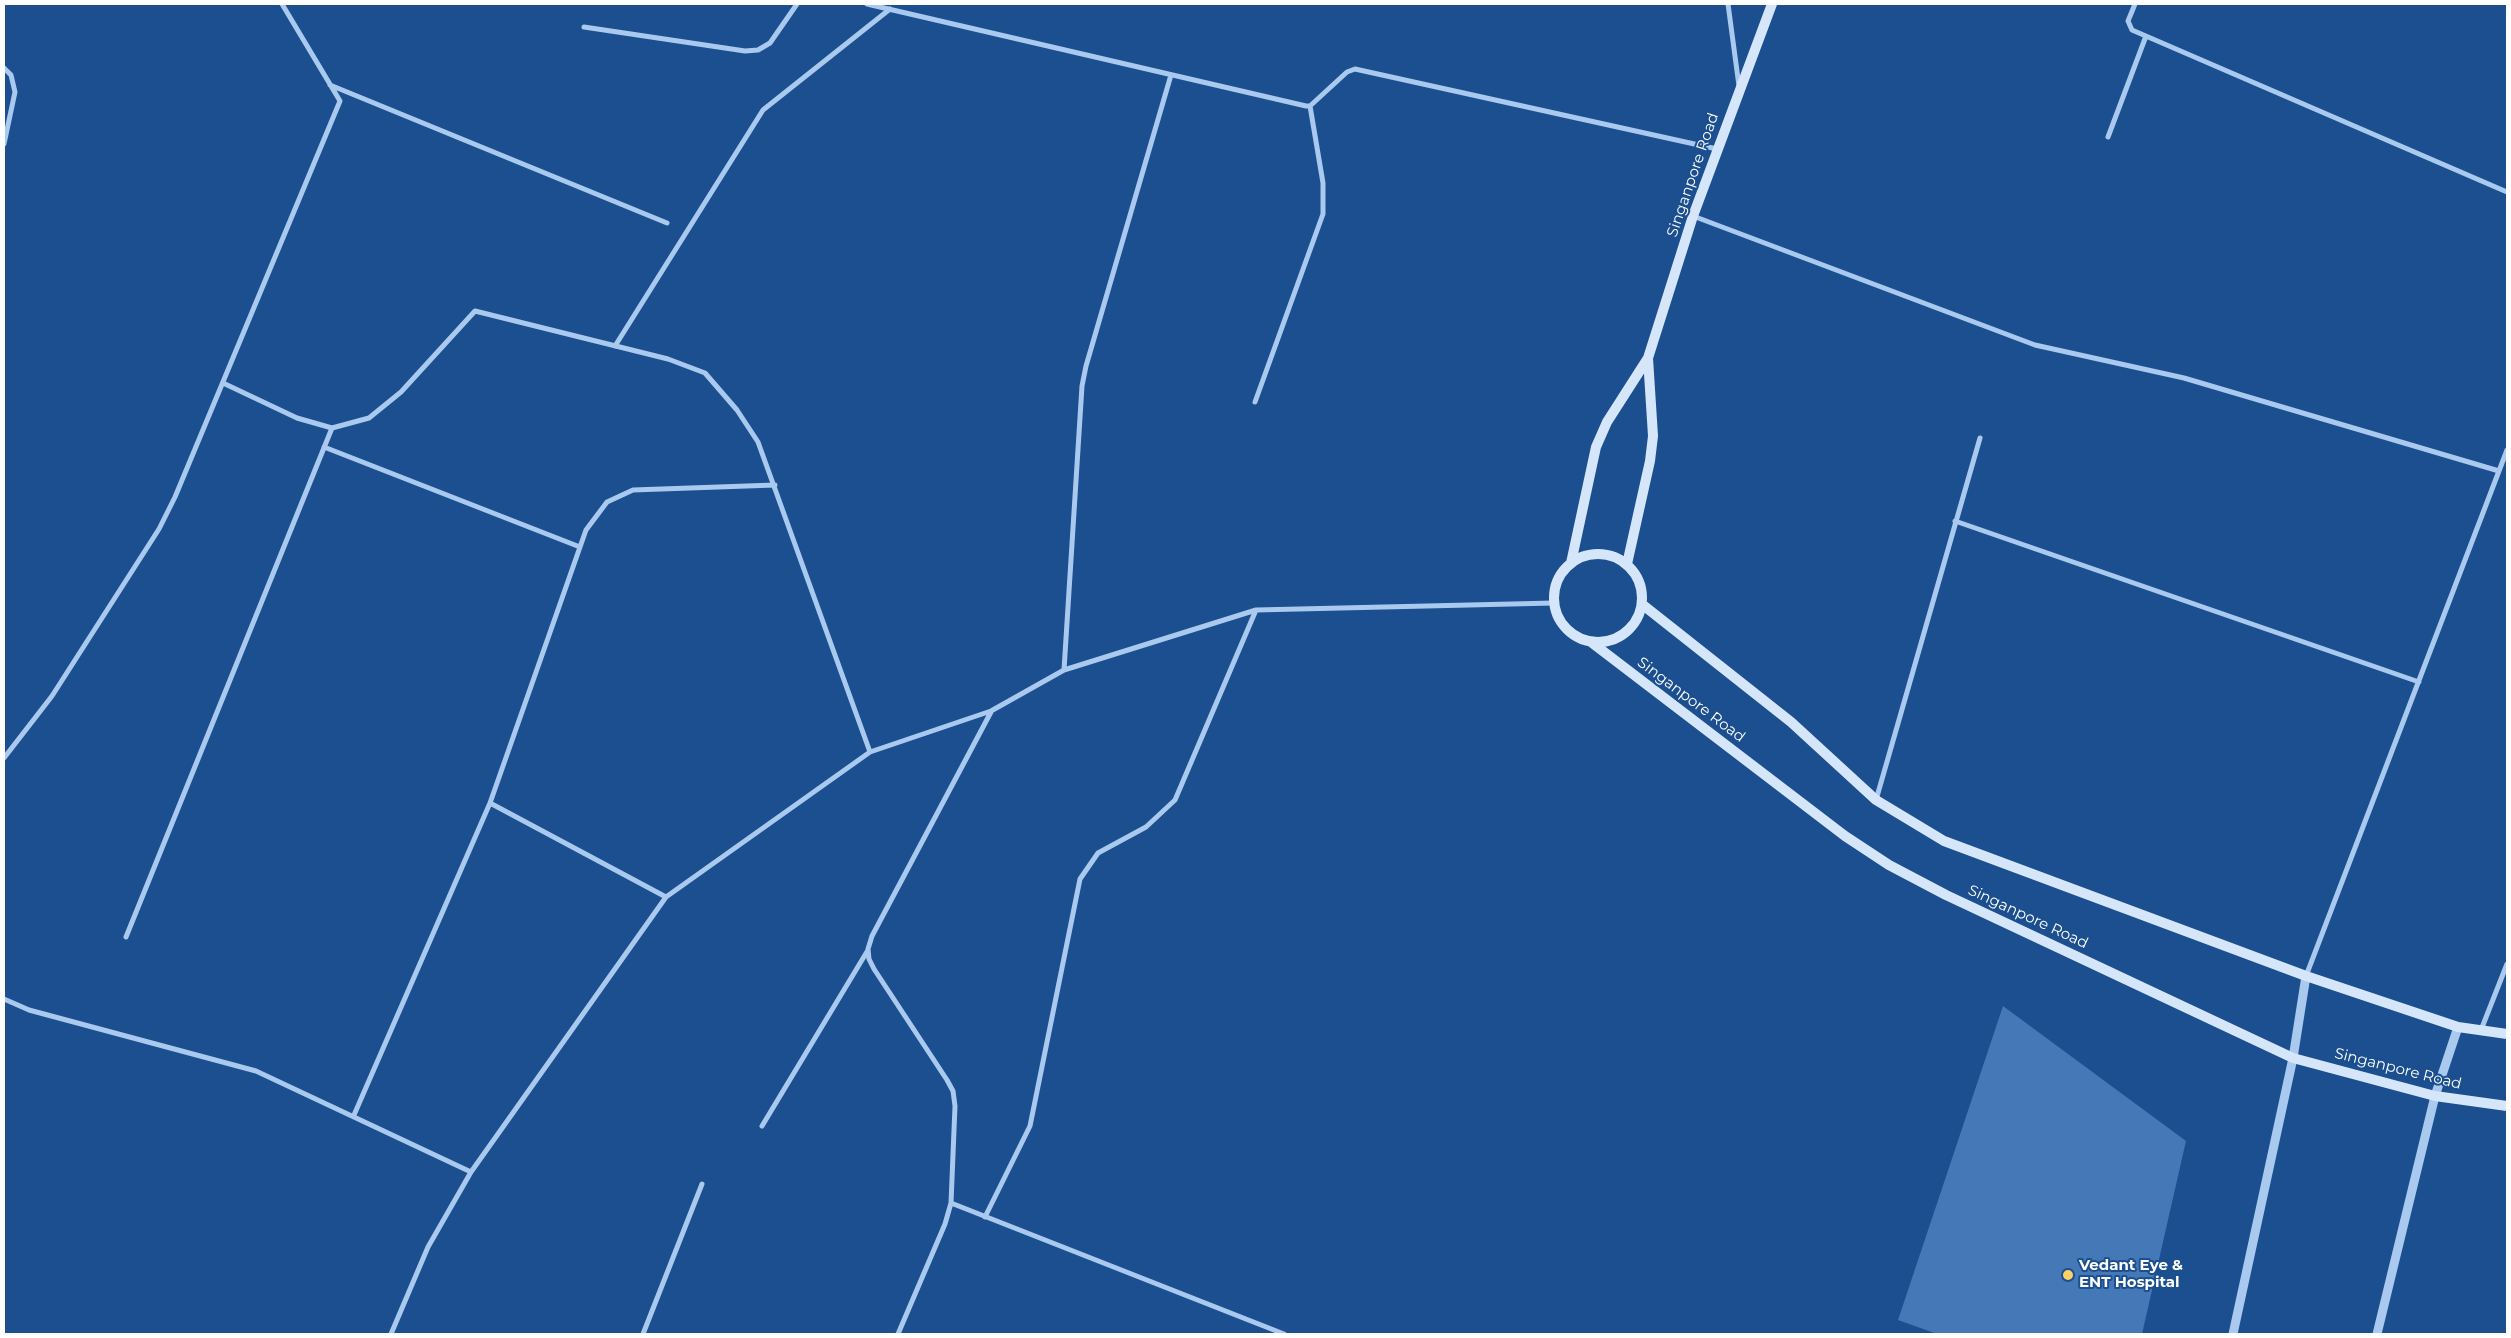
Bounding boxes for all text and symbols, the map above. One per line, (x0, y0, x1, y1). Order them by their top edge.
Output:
street label: Singanpore Road (1663, 110, 1723, 240)
street label: Singanpore Road (1634, 654, 1748, 746)
street label: Singanpore Road (1965, 881, 2091, 953)
street label: Singanpore Road (2333, 1045, 2463, 1093)
place label: Vedant Eye & ENT Hospital (2079, 1257, 2183, 1292)
marker: Vedant Eye & ENT Hospital (2061, 1268, 2075, 1282)

